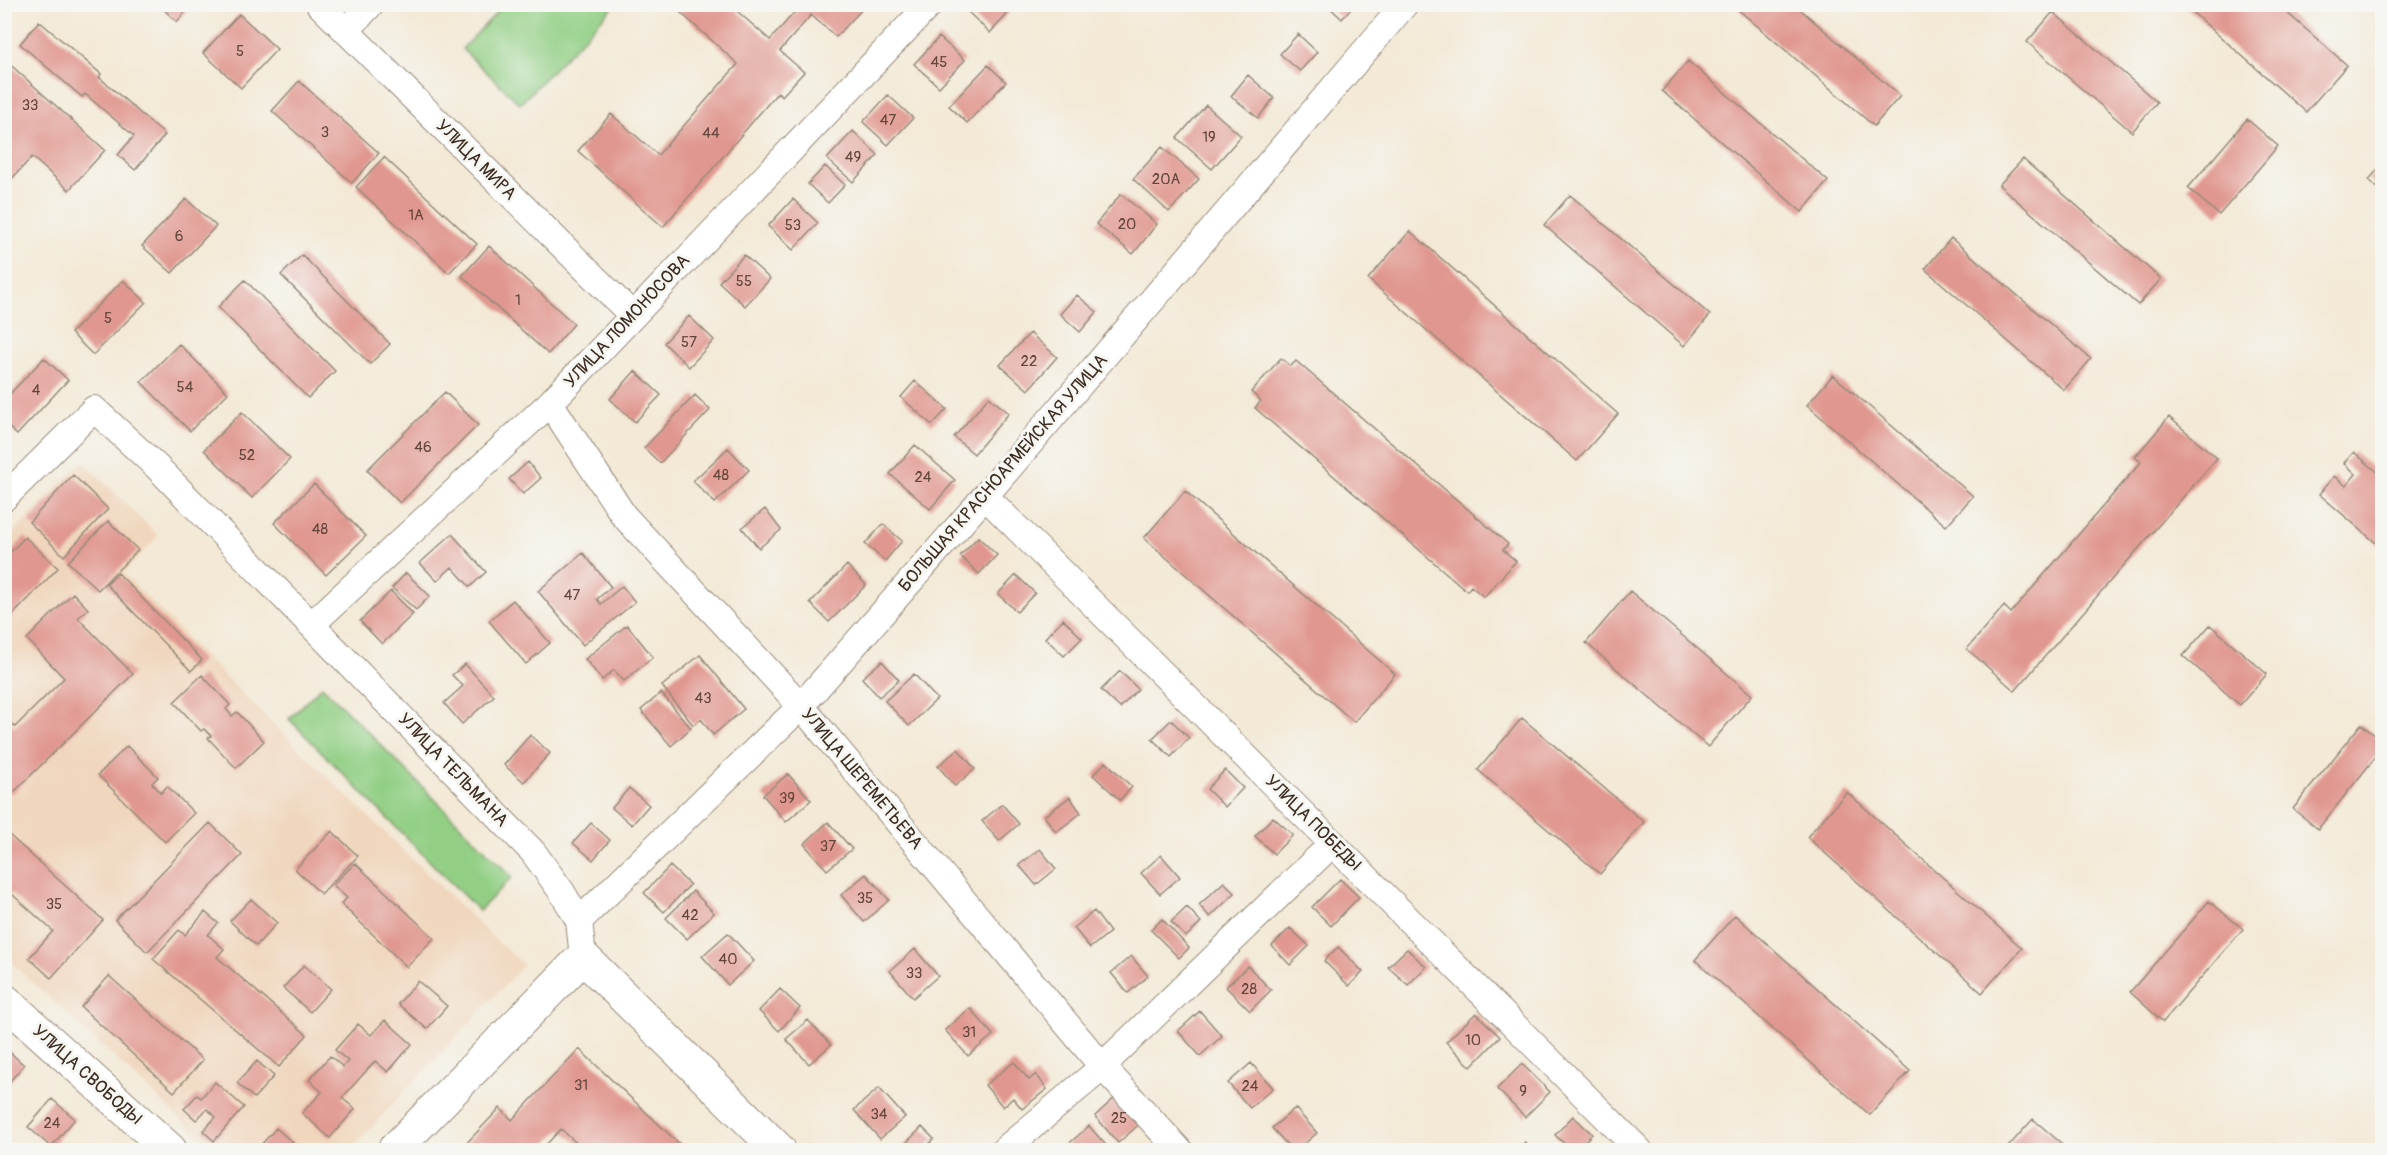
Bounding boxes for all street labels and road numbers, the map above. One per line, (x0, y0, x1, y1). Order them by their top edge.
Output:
street label: УЛИЦА МИРА (431, 115, 522, 206)
street label: УЛИЦА ЛОМОНОСОВА (559, 249, 695, 393)
street label: БОЛЬШАЯ КРАСНОАРМЕЙСКАЯ УЛИЦА (893, 349, 1113, 597)
street label: УЛИЦА ШЕРЕМЕТЬЕВА (796, 704, 928, 855)
street label: УЛИЦА ТЕЛЬМАНА (393, 708, 513, 832)
street label: УЛИЦА ПОБЕДЫ (1260, 770, 1366, 876)
street label: УЛИЦА СВОБОДЫ (27, 1020, 147, 1130)

